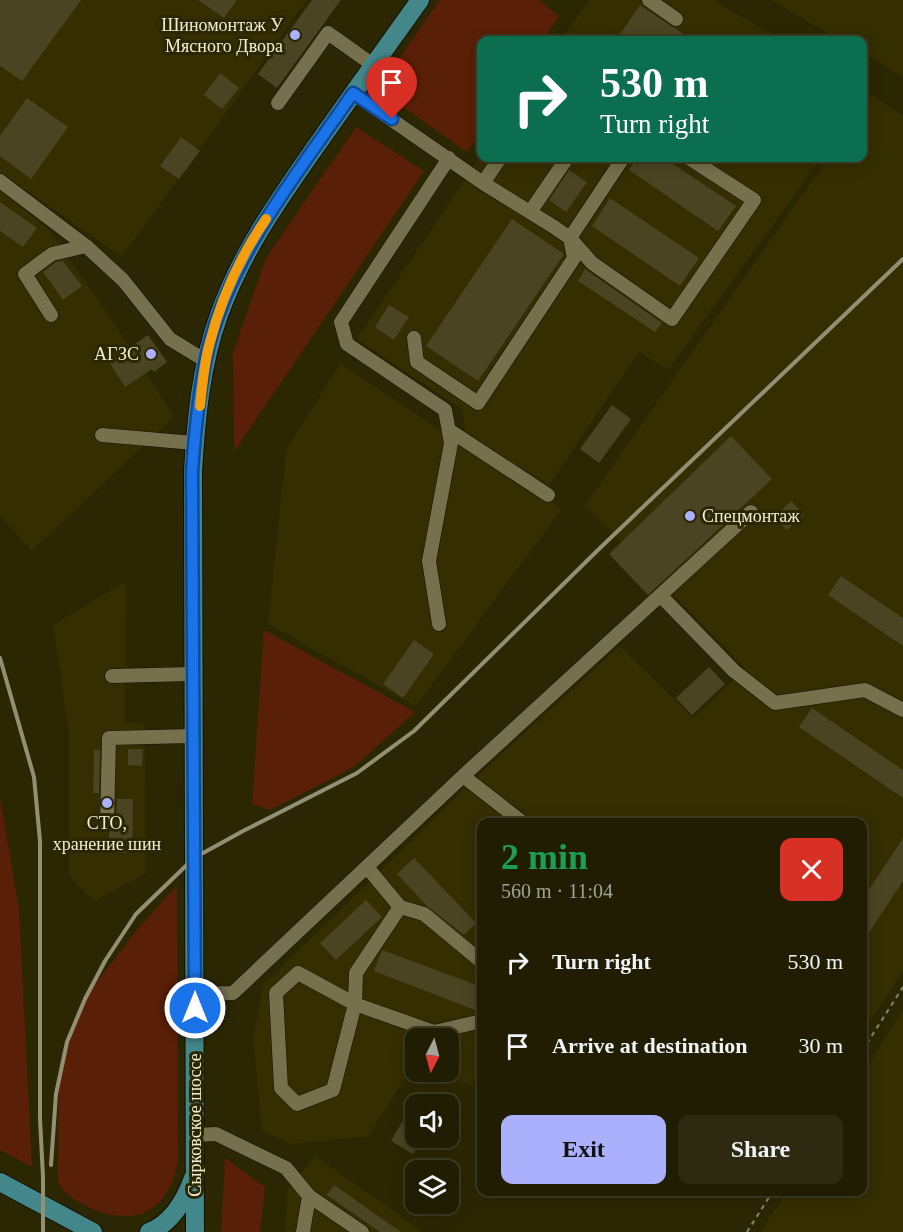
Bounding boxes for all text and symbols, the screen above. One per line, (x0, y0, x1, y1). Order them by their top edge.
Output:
place label: Шиномонтаж У Мясного Двора (161, 15, 283, 56)
marker: Шиномонтаж У Мясного Двора (288, 28, 302, 42)
pin (366, 57, 417, 119)
icon: right (501, 60, 579, 138)
text: 530 m (600, 60, 709, 106)
icon: arrive (375, 66, 408, 99)
text: Turn right (600, 109, 709, 139)
place label: АГЗС (94, 344, 139, 364)
marker: АГЗС (144, 347, 158, 361)
place label: Спецмонтаж (702, 506, 800, 526)
marker: Спецмонтаж (683, 509, 697, 523)
marker: СТО, хранение шин (100, 796, 114, 810)
place label: СТО, хранение шин (53, 813, 162, 854)
text: 2 min (501, 837, 588, 877)
button: close (780, 838, 843, 901)
text: 560 m · 11:04 (501, 880, 613, 902)
icon: right (501, 946, 534, 979)
text: Turn right (552, 949, 651, 974)
text: 530 m (787, 949, 843, 974)
position arrow (163, 976, 227, 1040)
north arrow (405, 1028, 459, 1082)
map controls (405, 1028, 459, 1214)
icon: arrive (501, 1030, 534, 1063)
text: Arrive at destination (552, 1033, 748, 1058)
text: 30 m (798, 1033, 843, 1058)
street label: Сырковское шоссе (185, 1053, 205, 1197)
button: sound (405, 1094, 459, 1148)
button: Exit (501, 1115, 666, 1184)
button: Share (678, 1115, 843, 1184)
button: layers (405, 1160, 459, 1214)

